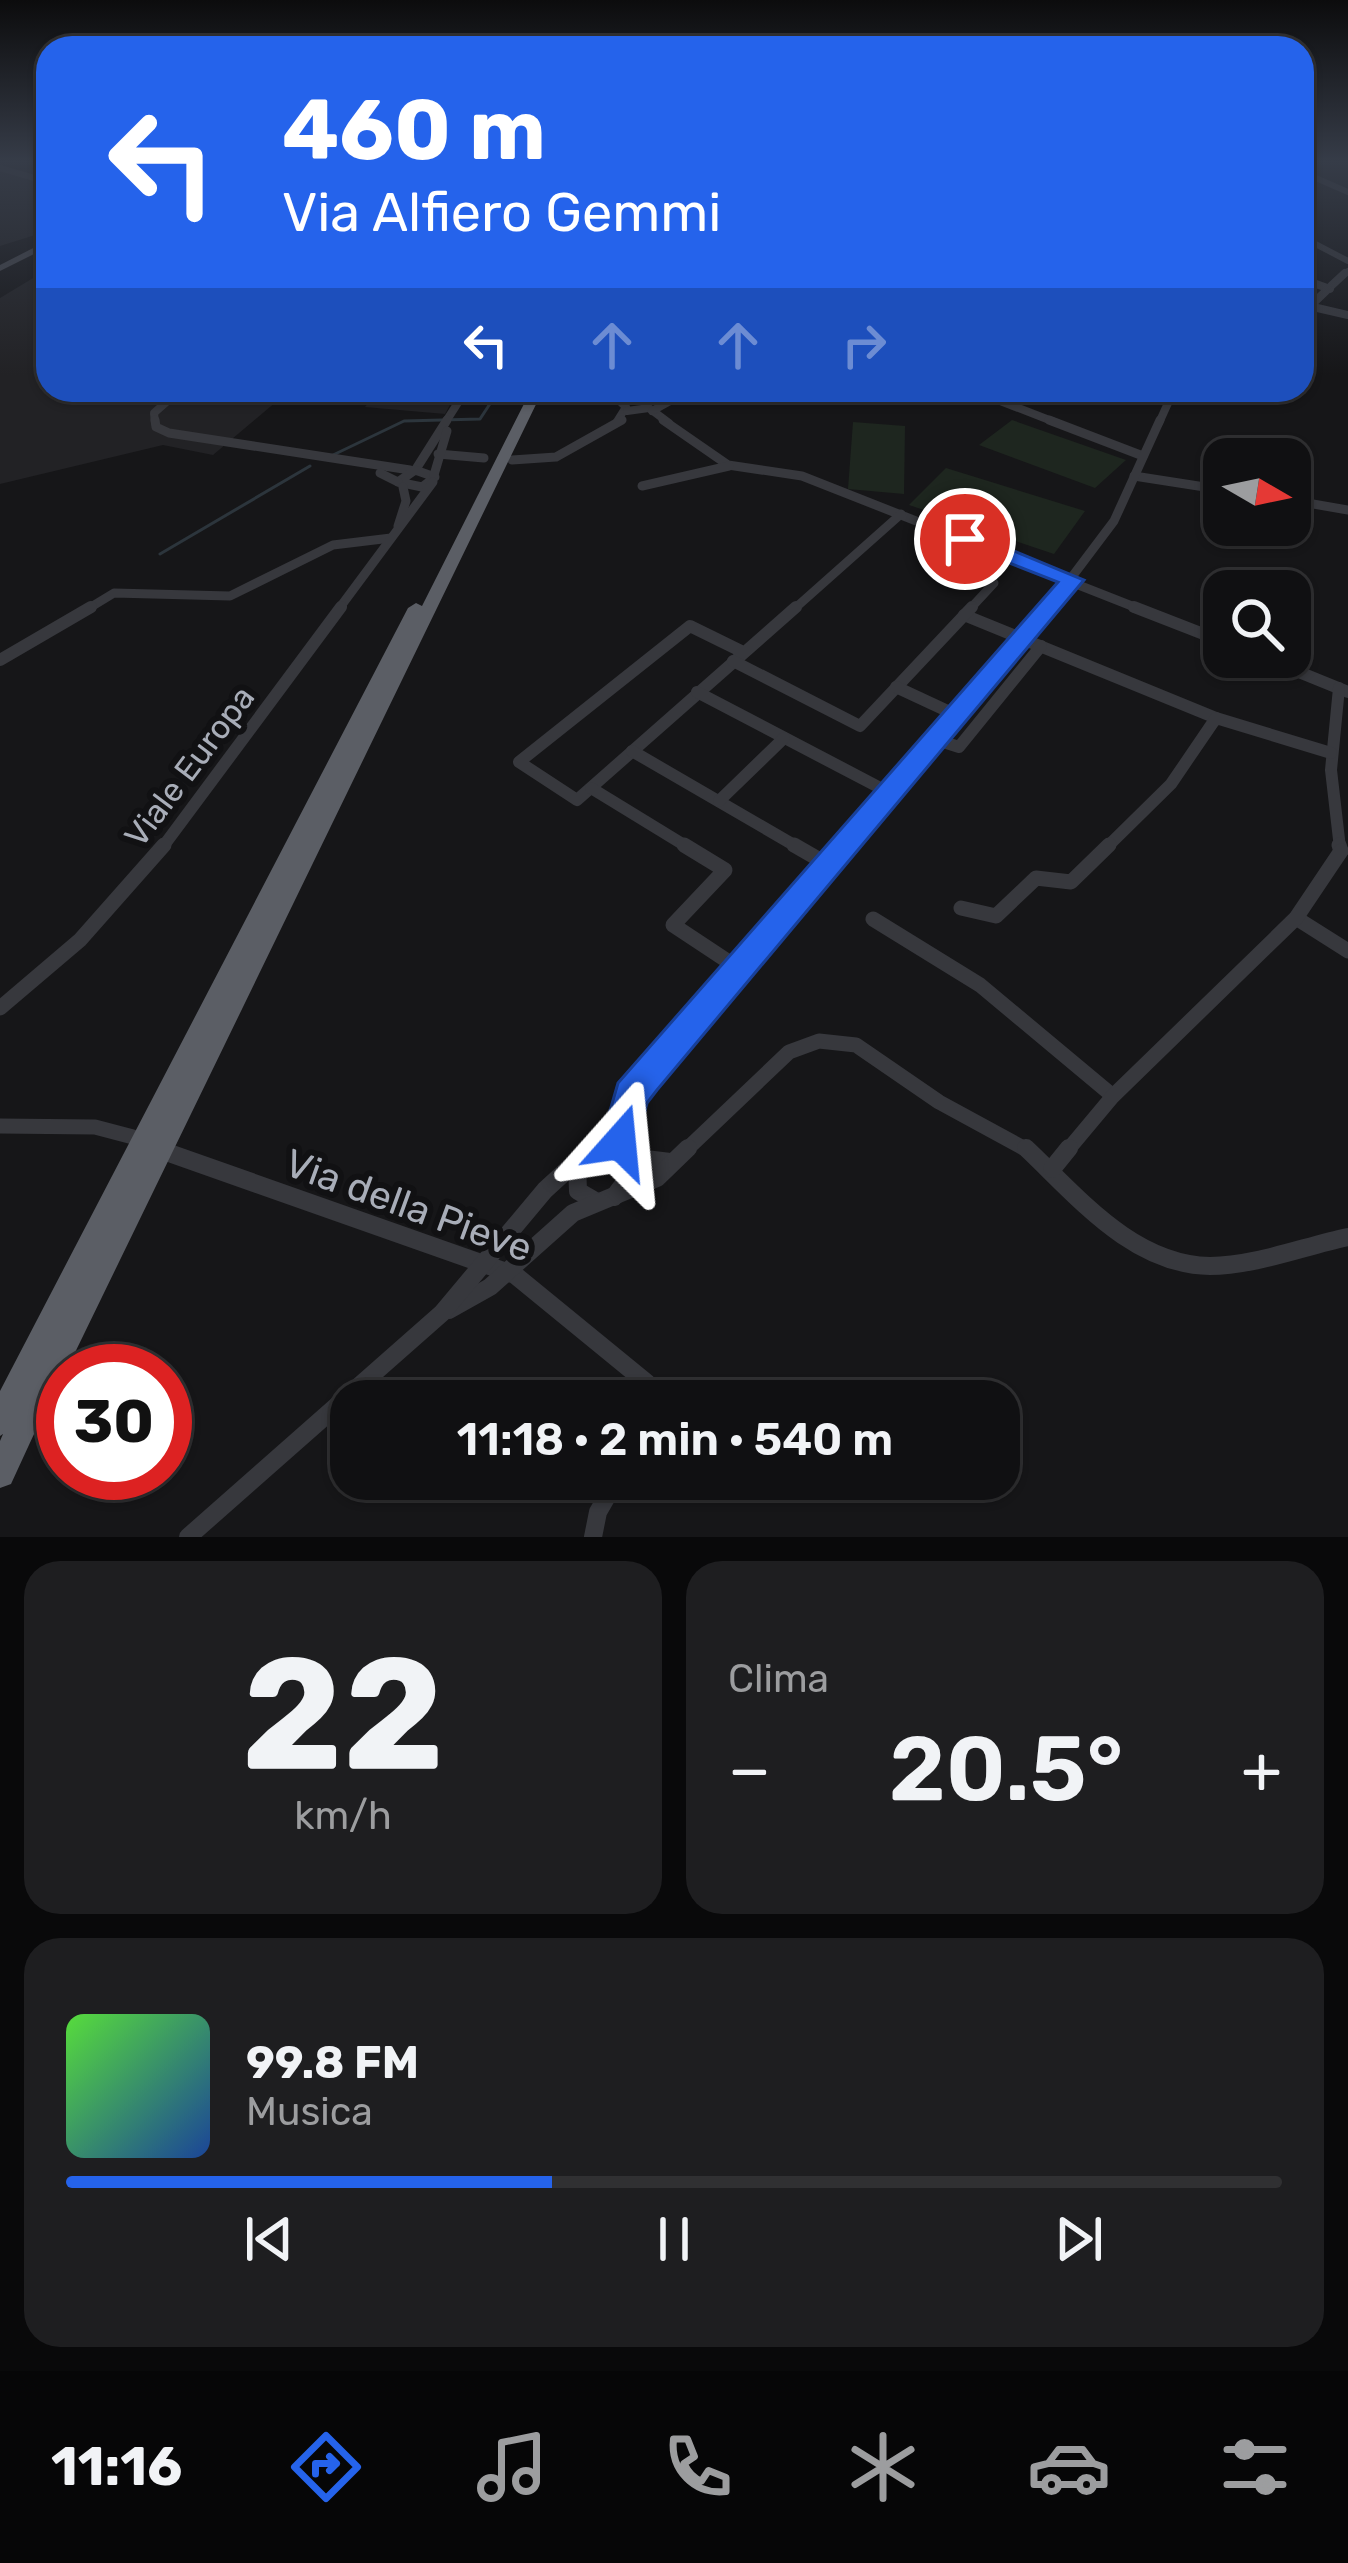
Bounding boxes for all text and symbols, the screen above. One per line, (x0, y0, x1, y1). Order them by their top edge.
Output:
text: 460 m (282, 80, 546, 180)
icon: left (84, 84, 240, 240)
text: Via Alfiero Gemmi (282, 181, 721, 245)
icon: left (453, 312, 519, 378)
icon: ahead (579, 312, 645, 378)
icon: ahead (705, 312, 771, 378)
icon: right (831, 312, 897, 378)
north arrow (1203, 438, 1311, 546)
map controls (1203, 438, 1311, 678)
pin (914, 488, 1016, 590)
icon: arrive (932, 506, 998, 572)
button: search (1203, 570, 1311, 678)
street label: Viale Europa (116, 678, 262, 854)
position arrow (557, 1079, 683, 1205)
street label: Via della Pieve (279, 1140, 538, 1272)
speed limit sign: 30 (36, 1344, 192, 1500)
text: 11:18 · 2 min · 540 m (457, 1413, 893, 1466)
text: 22 (242, 1622, 444, 1807)
text: Clima (728, 1656, 829, 1702)
text: 20.5° (889, 1716, 1123, 1823)
text: − (728, 1730, 771, 1809)
text: + (1241, 1730, 1282, 1809)
text: km/h (294, 1793, 392, 1839)
text: 99.8 FM (246, 2036, 419, 2089)
text: Musica (246, 2089, 373, 2135)
icon: previous (236, 2206, 302, 2272)
icon: pause (641, 2206, 707, 2272)
icon: next (1046, 2206, 1112, 2272)
icon: directions (284, 2425, 368, 2509)
icon: music (470, 2425, 554, 2509)
icon: phone (656, 2425, 740, 2509)
icon: climate (841, 2425, 925, 2509)
icon: car (1027, 2425, 1111, 2509)
icon: filters (1213, 2425, 1297, 2509)
text: 11:16 (51, 2435, 182, 2499)

